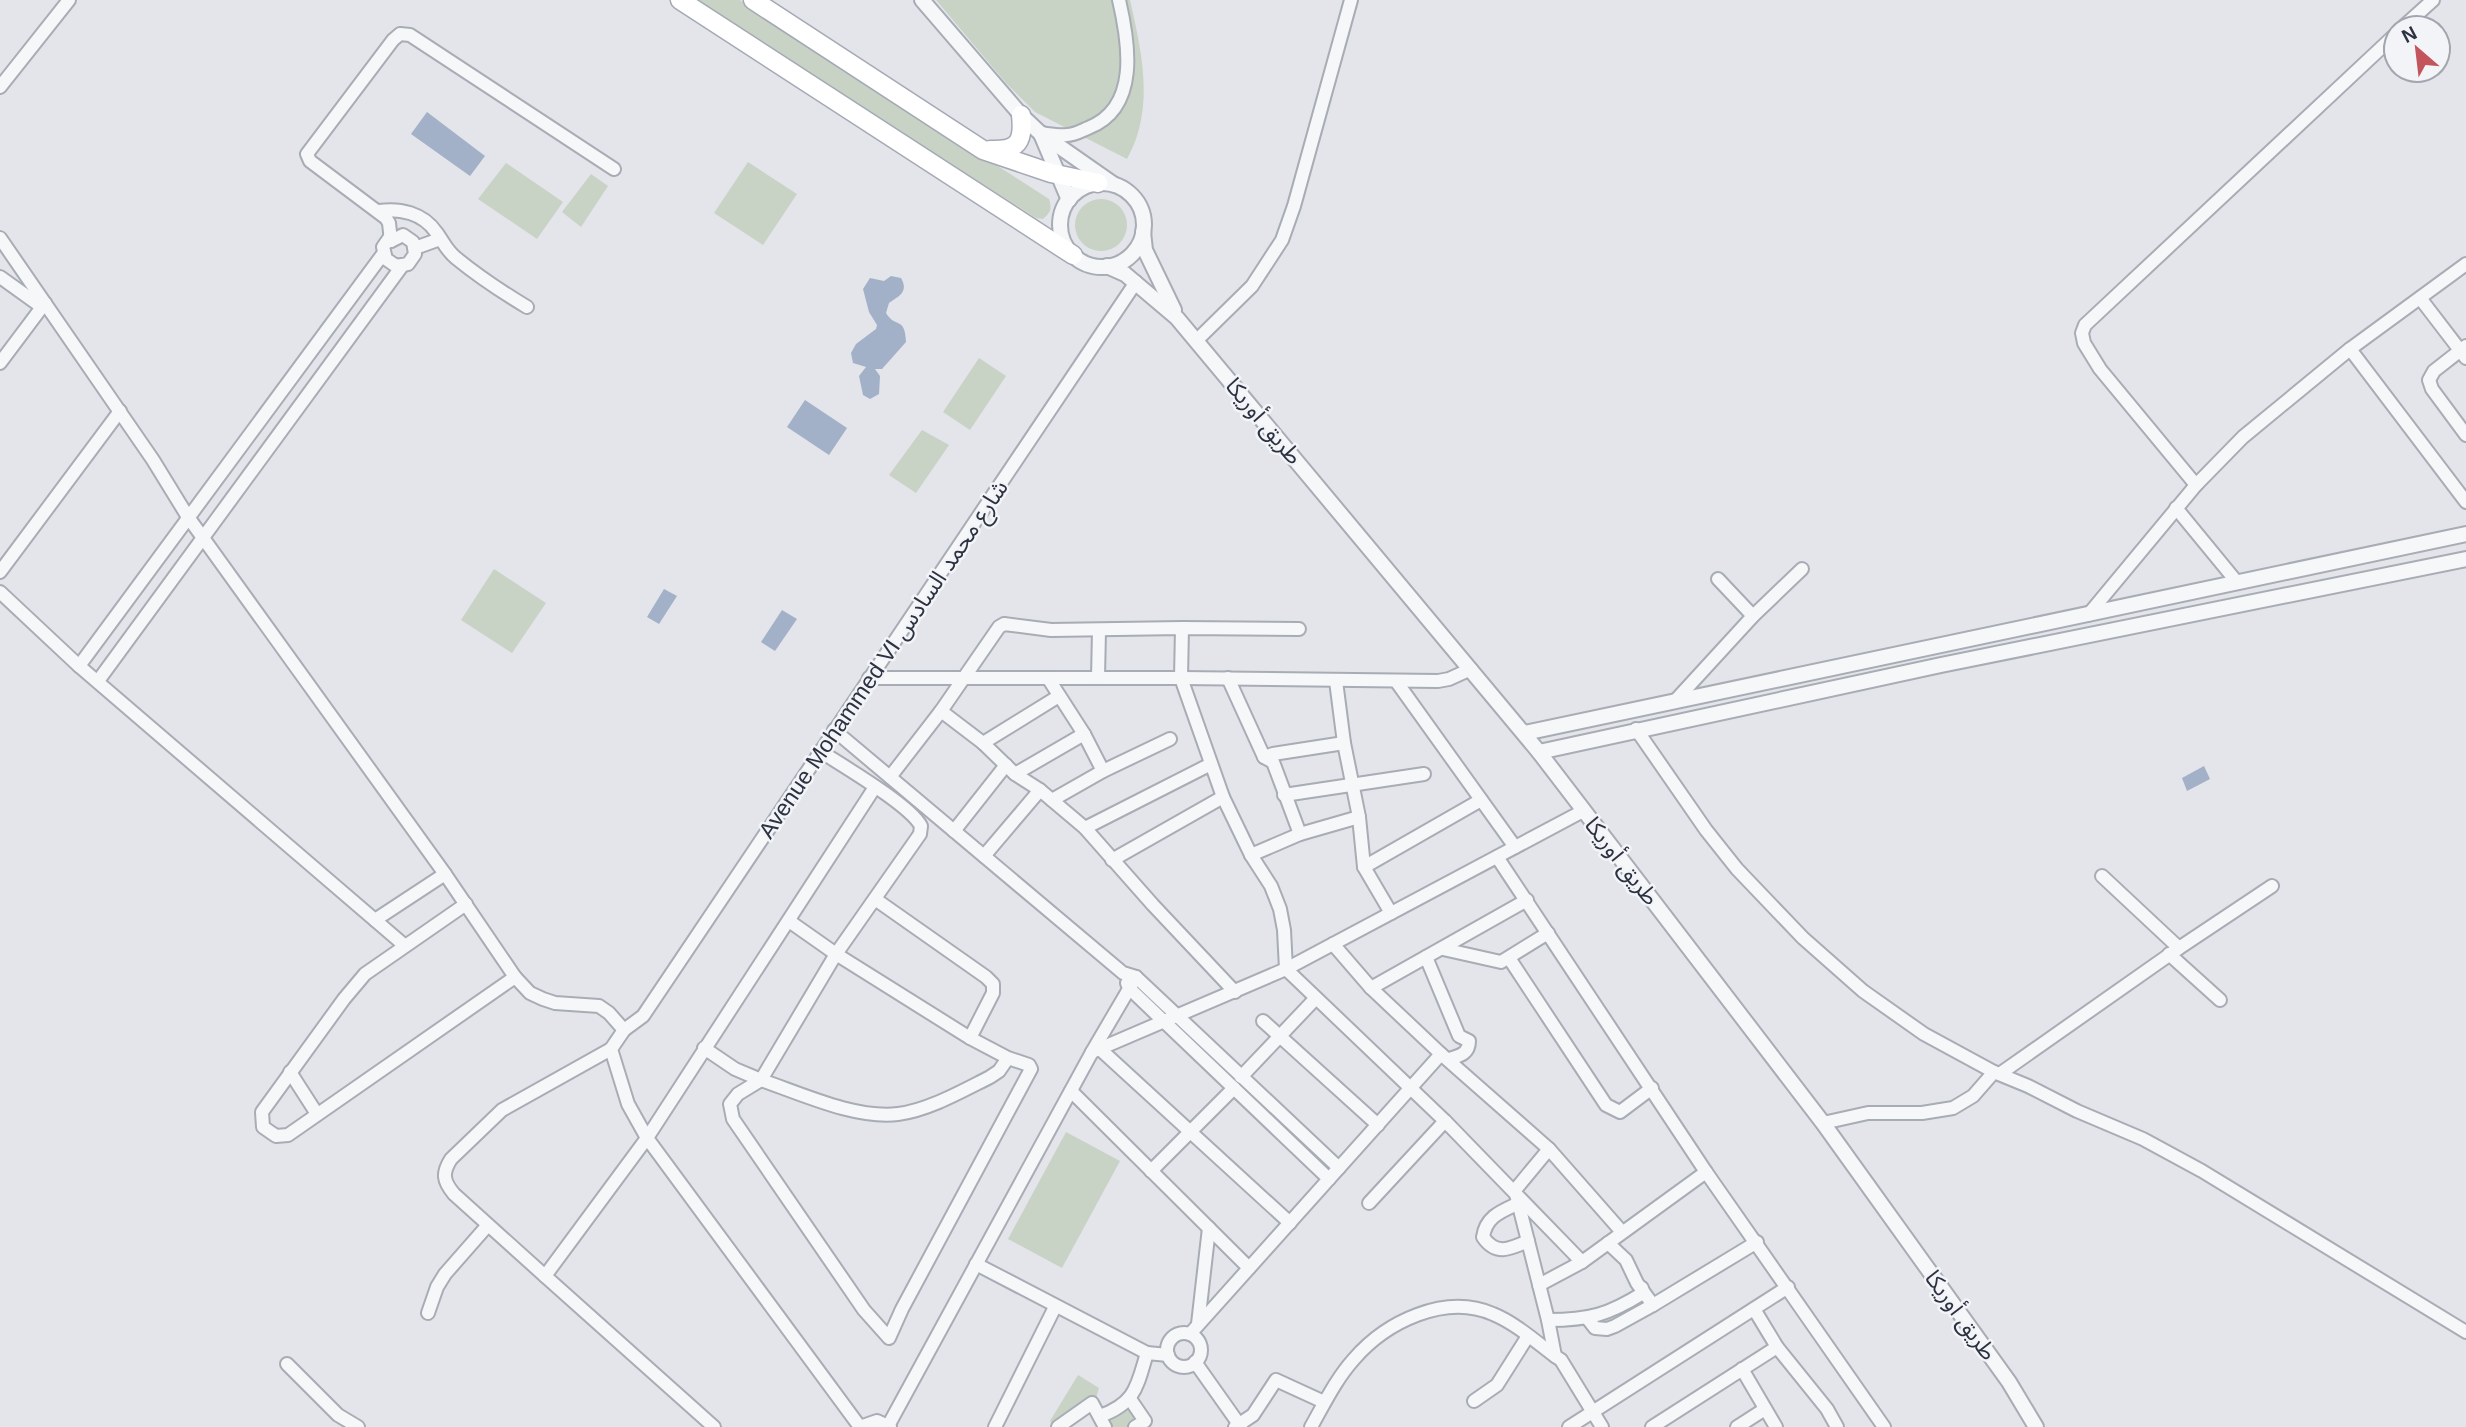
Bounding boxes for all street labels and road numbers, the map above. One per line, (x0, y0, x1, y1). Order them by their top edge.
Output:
street label: طريق أوريكا (1220, 372, 1308, 470)
street label: Avenue Mohammed VI شارع محمد السادس (753, 475, 1016, 845)
street label: طريق أوريكا (1579, 811, 1665, 911)
street label: طريق أوريكا (1919, 1265, 2003, 1366)

